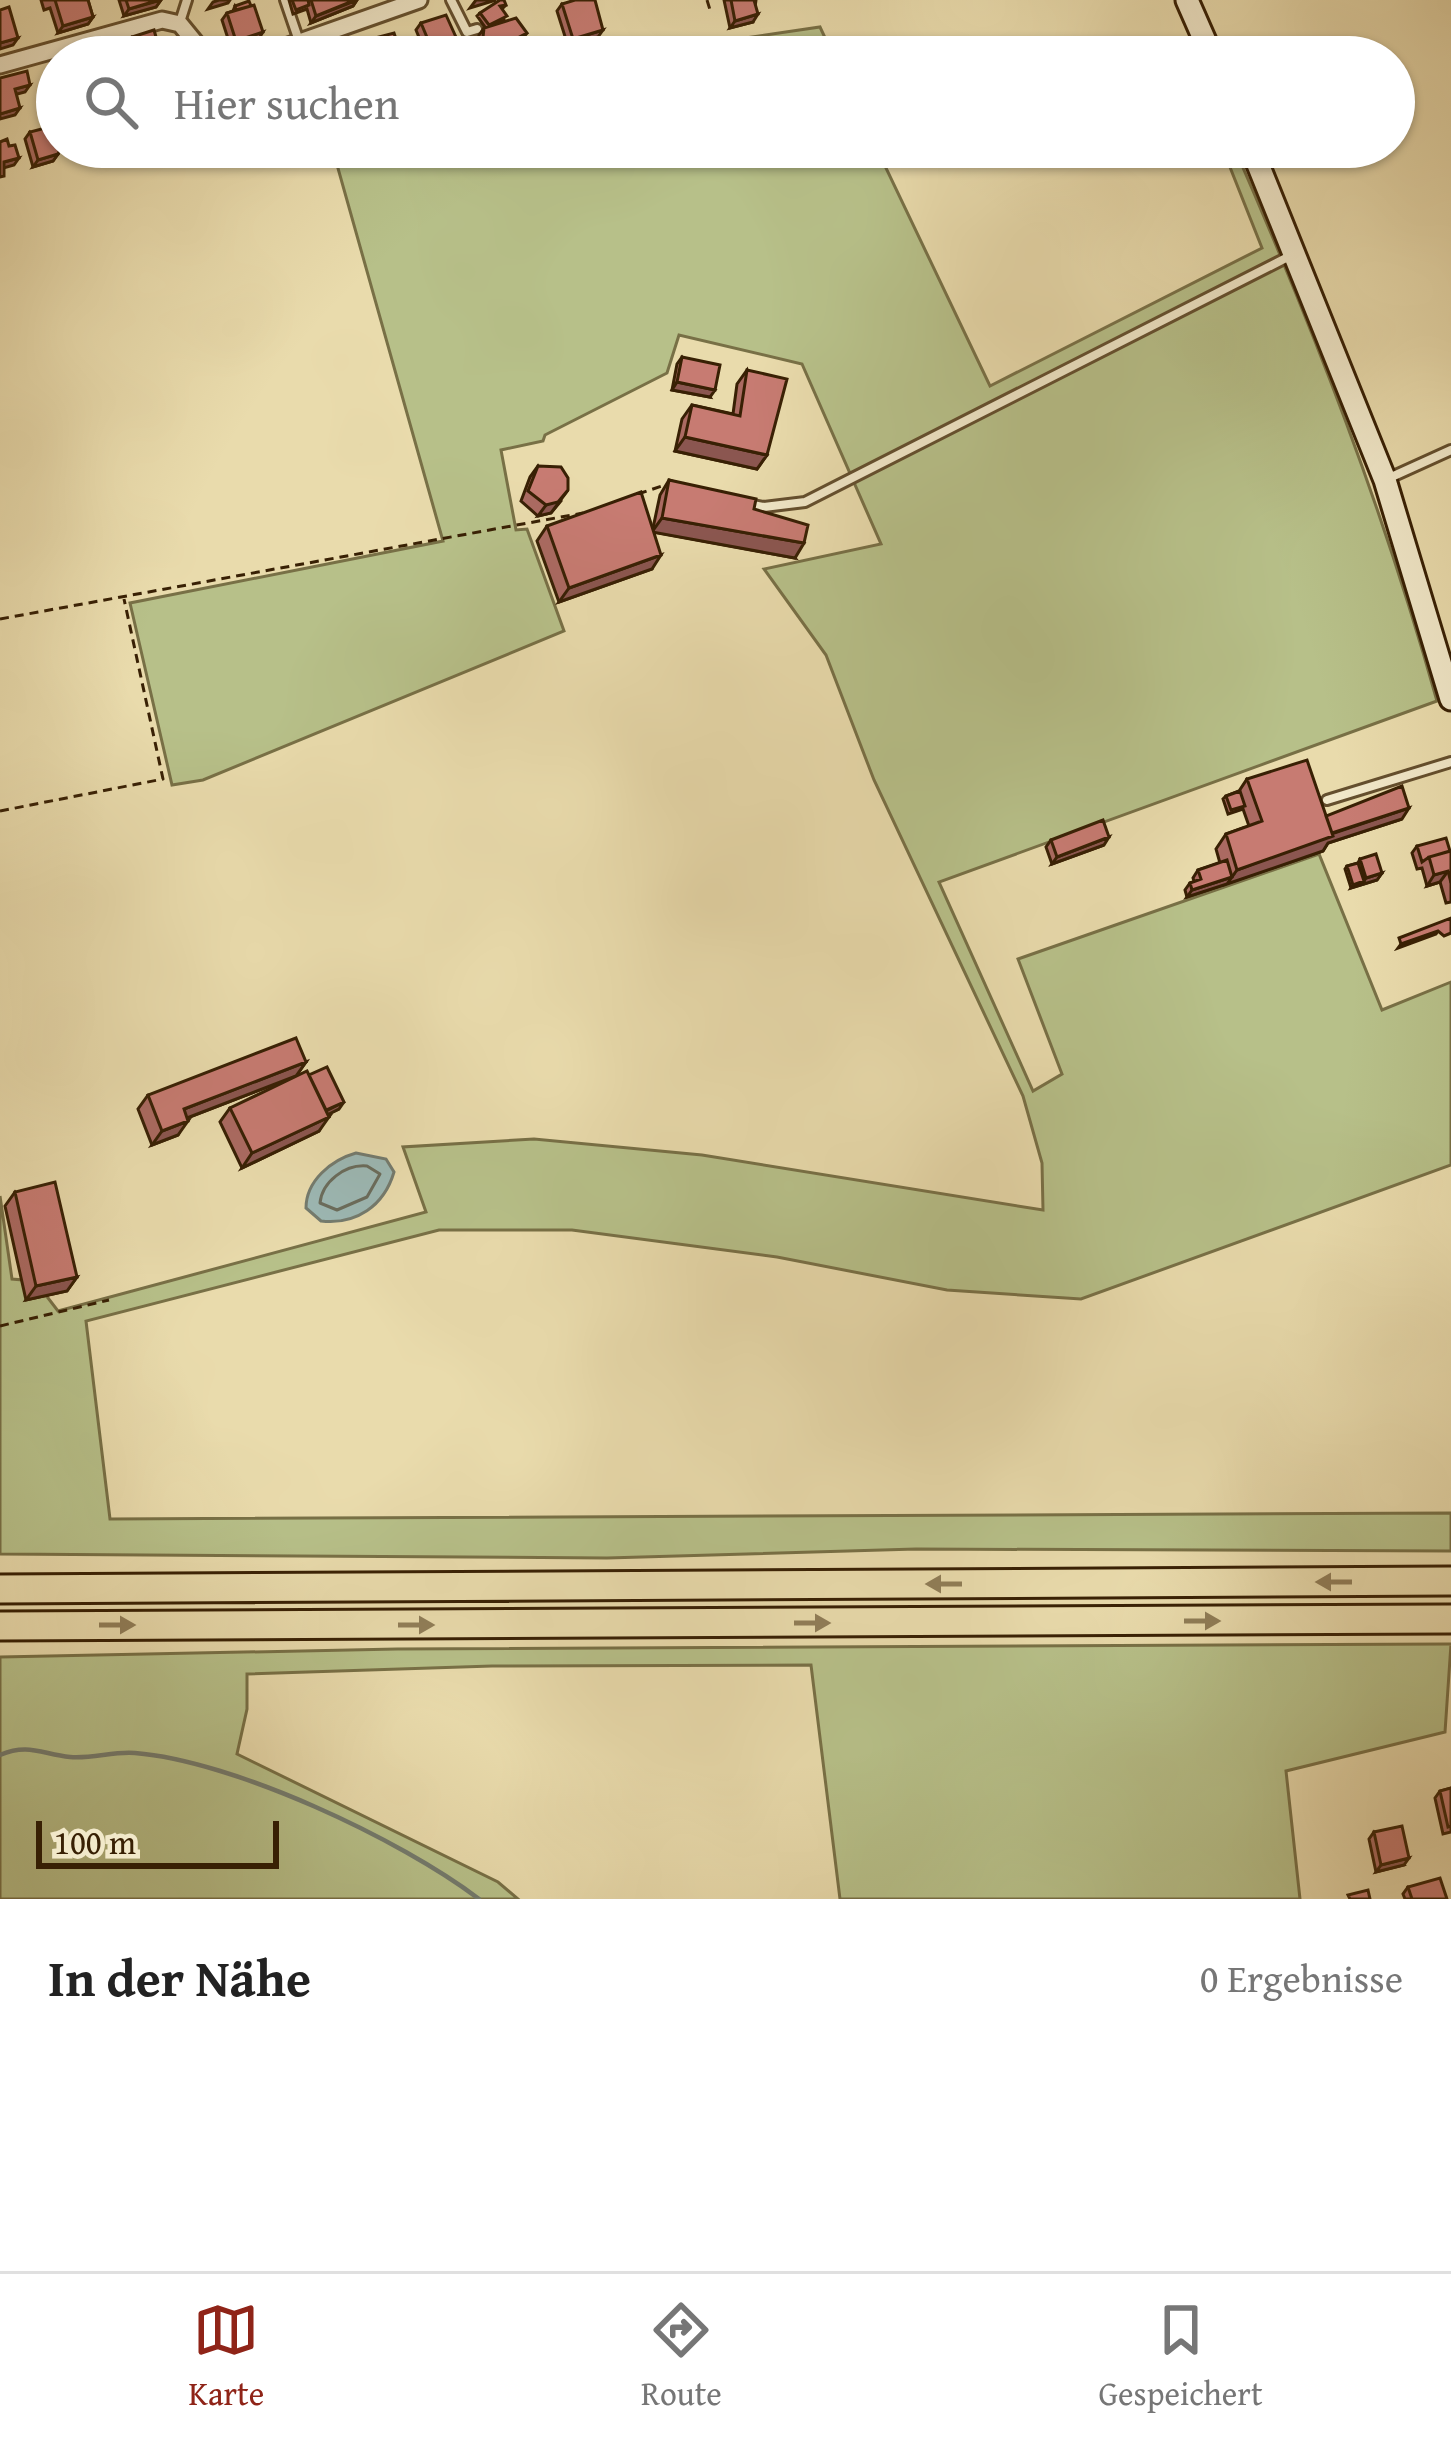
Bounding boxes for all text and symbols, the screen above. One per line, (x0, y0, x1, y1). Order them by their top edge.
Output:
search box (36, 36, 1415, 168)
icon: search (78, 69, 144, 135)
text: Hier suchen (174, 70, 399, 135)
one-way arrow (1314, 1572, 1352, 1592)
one-way arrow (924, 1574, 962, 1593)
one-way arrow (1184, 1611, 1222, 1631)
one-way arrow (794, 1613, 832, 1633)
one-way arrow (99, 1615, 137, 1635)
one-way arrow (398, 1615, 436, 1634)
scale bar (36, 1815, 279, 1868)
text: 100 m (54, 1818, 136, 1866)
text: In der Nähe (48, 1940, 311, 2015)
text: 0 Ergebnisse (1200, 1949, 1403, 2006)
tab: Karte (188, 2297, 264, 2417)
tab: Route (641, 2297, 722, 2417)
tab: Gespeichert (1099, 2297, 1263, 2417)

